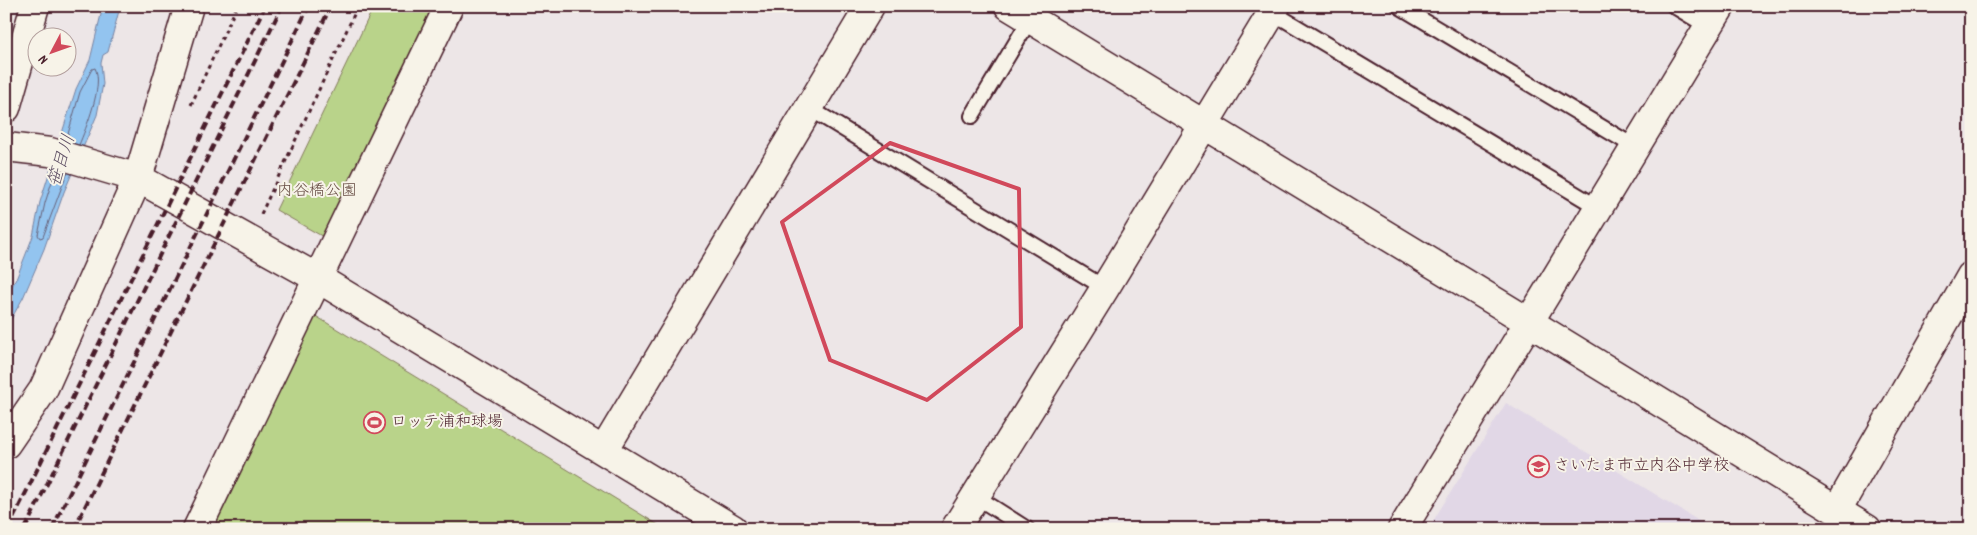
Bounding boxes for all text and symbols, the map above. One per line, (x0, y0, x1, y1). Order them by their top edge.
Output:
north arrow (28, 28, 78, 78)
text: N (34, 50, 54, 68)
water label: 笹目川 (43, 132, 83, 190)
park label: 内谷橋公園 (277, 180, 357, 203)
sports icon: ロッテ浦和球場 (363, 410, 387, 434)
place label: ロッテ浦和球場 (391, 411, 503, 434)
school or university icon: さいたま市立内谷中学校 (1526, 454, 1550, 478)
place label: さいたま市立内谷中学校 (1554, 455, 1729, 478)

